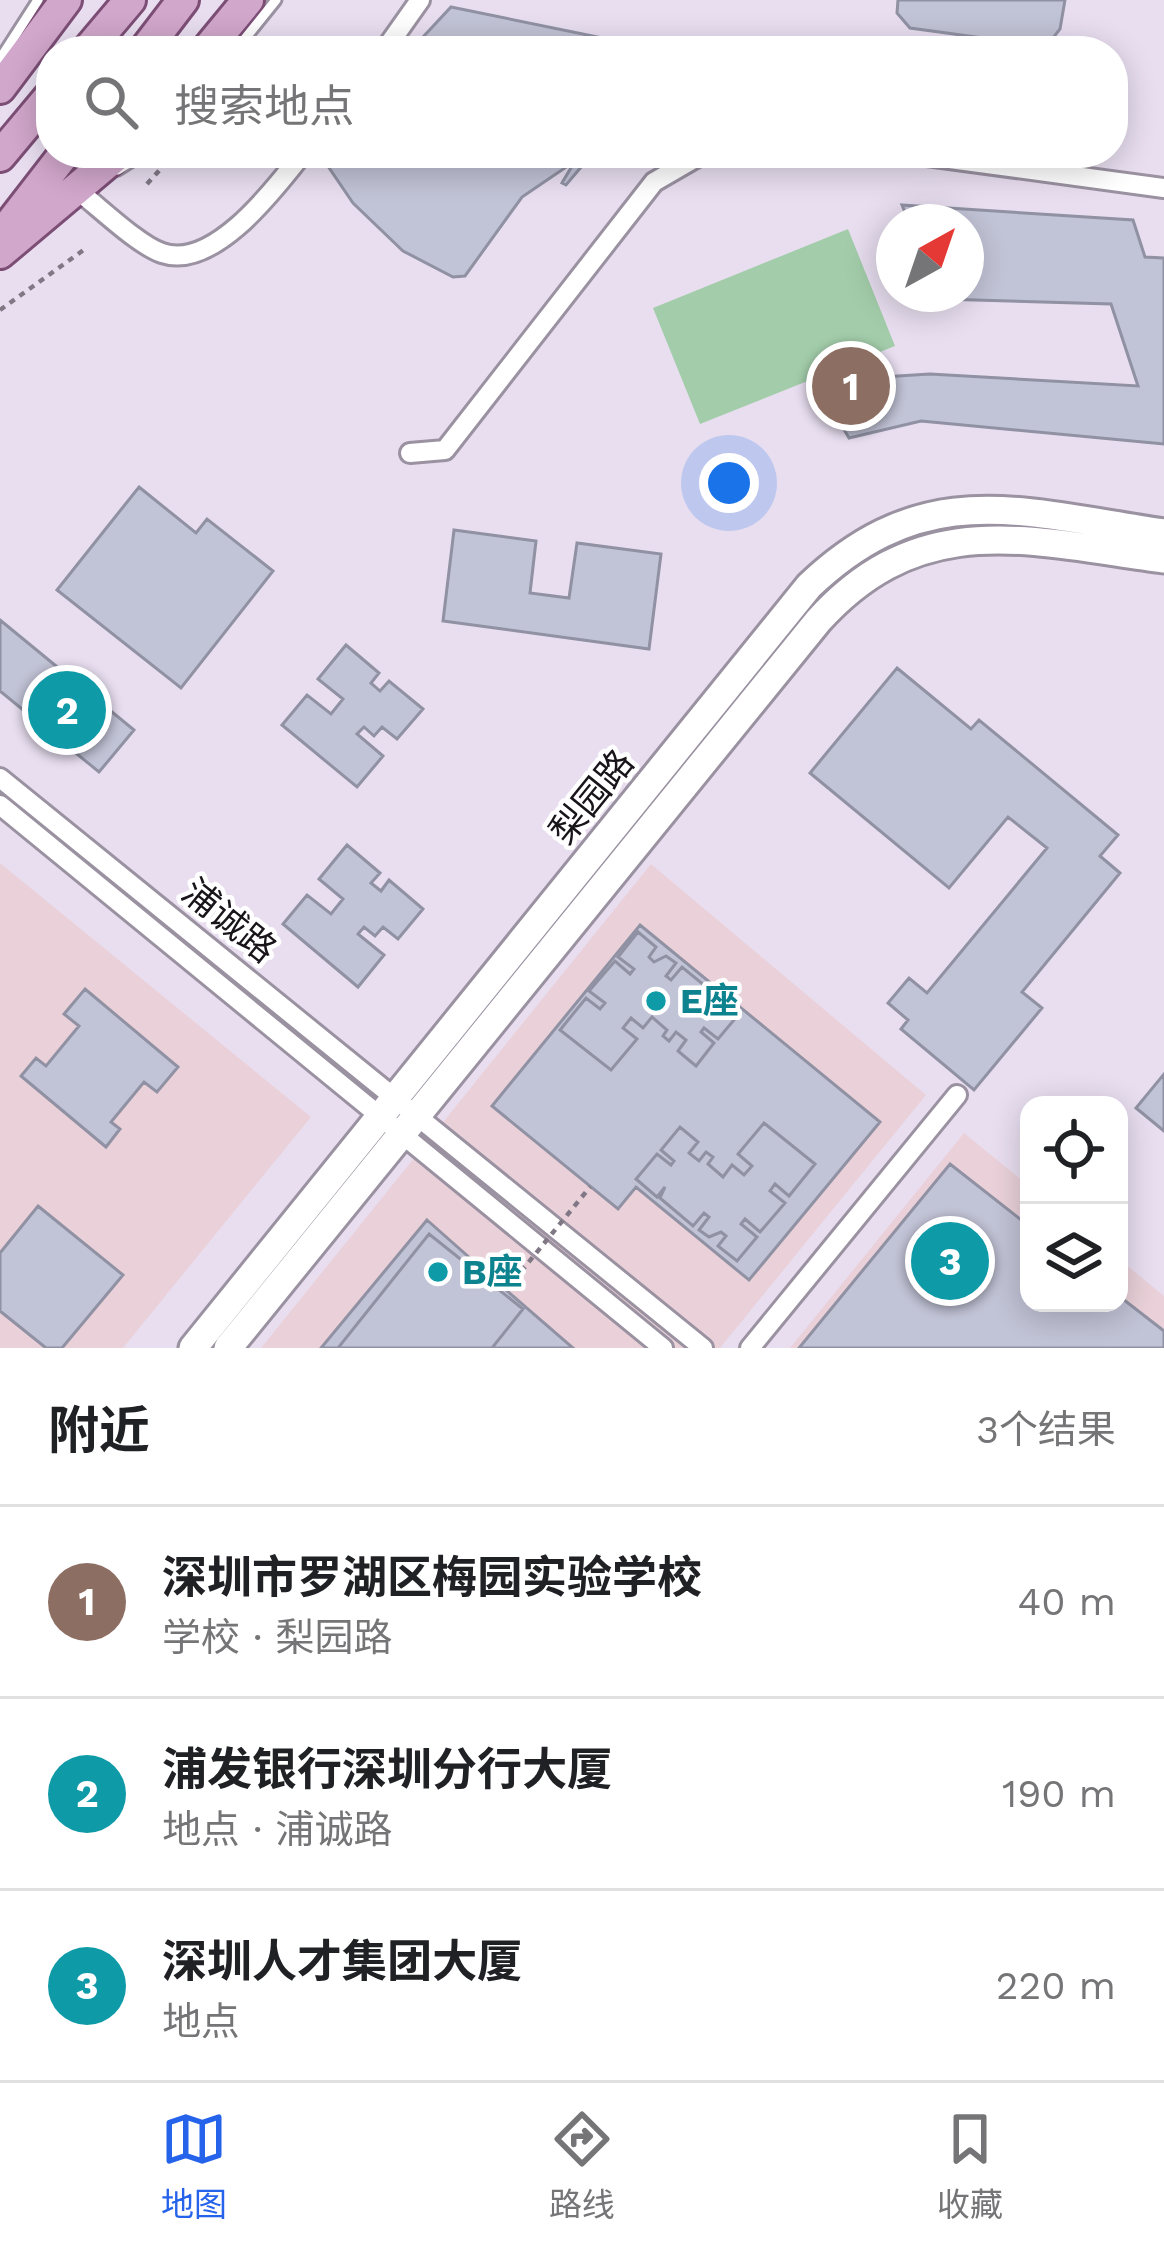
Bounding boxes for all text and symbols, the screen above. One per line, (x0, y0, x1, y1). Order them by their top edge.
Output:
search box (36, 36, 1128, 168)
icon: search (78, 69, 144, 135)
text: 搜索地点 (174, 80, 354, 133)
north arrow (876, 204, 984, 312)
pin: 1 (812, 341, 890, 431)
your location (699, 453, 759, 513)
pin: 2 (28, 665, 106, 755)
street label: 梨园路 (542, 742, 642, 852)
street label: 浦诚路 (174, 871, 284, 971)
place label: E座 (680, 980, 739, 1022)
marker: E座 (643, 988, 669, 1014)
map controls (1020, 1096, 1128, 1312)
button: locate (1020, 1096, 1128, 1204)
button: layers (1020, 1204, 1128, 1312)
pin: 3 (911, 1216, 989, 1306)
place label: B座 (462, 1251, 523, 1293)
marker: B座 (425, 1259, 451, 1285)
text: 附近 (48, 1401, 150, 1460)
text: 3个结果 (976, 1407, 1116, 1452)
text: 深圳市罗湖区梅园实验学校 (162, 1551, 702, 1604)
text: 1 (79, 1579, 95, 1624)
text: 40 m (1017, 1579, 1116, 1624)
text: 学校 · 梨园路 (162, 1615, 392, 1660)
text: 浦发银行深圳分行大厦 (162, 1743, 612, 1796)
text: 2 (75, 1771, 99, 1816)
text: 190 m (1002, 1771, 1116, 1816)
text: 地点 · 浦诚路 (162, 1807, 392, 1852)
text: 深圳人才集团大厦 (162, 1935, 522, 1988)
text: 3 (75, 1963, 99, 2008)
text: 220 m (996, 1963, 1116, 2008)
text: 地点 (162, 1999, 240, 2044)
tab: 地图 (161, 2106, 227, 2226)
tab: 路线 (549, 2106, 615, 2226)
tab: 收藏 (937, 2106, 1003, 2226)

